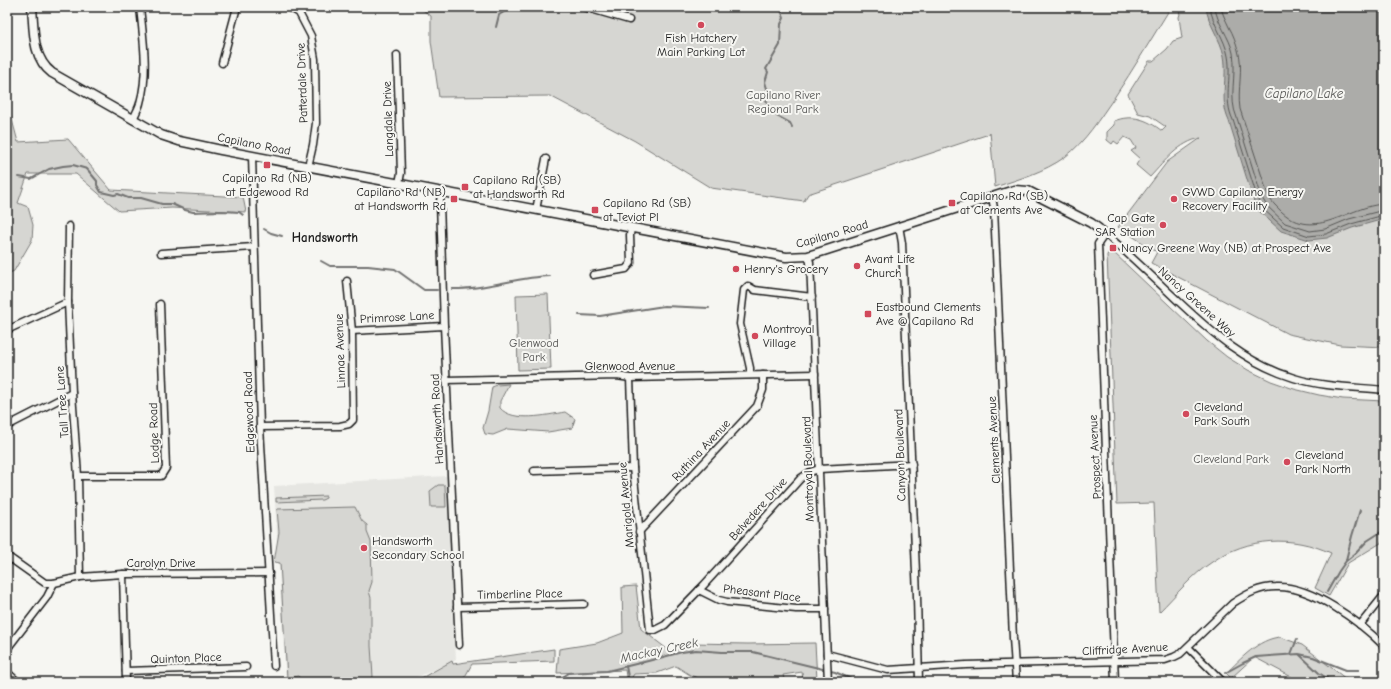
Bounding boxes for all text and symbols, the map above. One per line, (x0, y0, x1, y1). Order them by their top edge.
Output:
marker: Fish Hatchery Main Parking Lot (696, 20, 706, 30)
place label: Fish Hatchery Main Parking Lot (657, 31, 745, 59)
street label: Patterdale Drive (294, 43, 310, 123)
street label: Langdale Drive (380, 81, 396, 157)
water label: Capilano Lake (1265, 86, 1344, 101)
park label: Capilano River Regional Park (746, 88, 820, 116)
street label: Capilano Road (216, 130, 292, 158)
marker: Capilano Rd (NB) at Edgewood Rd (262, 160, 272, 170)
place label: Capilano Rd (NB) at Edgewood Rd (222, 171, 312, 199)
place label: Capilano Rd (SB) at Handsworth Rd (473, 173, 565, 201)
marker: Capilano Rd (SB) at Handsworth Rd (460, 182, 470, 192)
place label: Capilano Rd (NB) at Handsworth Rd (354, 185, 446, 213)
place label: GVWD Capilano Energy Recovery Facility (1182, 185, 1304, 213)
place label: Capilano Rd (SB) at Clements Ave (960, 189, 1048, 217)
marker: Capilano Rd (NB) at Handsworth Rd (449, 194, 459, 204)
marker: GVWD Capilano Energy Recovery Facility (1169, 194, 1179, 204)
place label: Capilano Rd (SB) at Teviot Pl (603, 196, 691, 224)
marker: Capilano Rd (SB) at Clements Ave (947, 198, 957, 208)
marker: Capilano Rd (SB) at Teviot Pl (590, 205, 600, 215)
place label: Cap Gate SAR Station (1095, 211, 1155, 239)
street label: Capilano Road (794, 217, 870, 251)
marker: Cap Gate SAR Station (1158, 220, 1168, 230)
district label: Handsworth (292, 230, 358, 245)
place label: Nancy Greene Way (NB) at Prospect Ave (1121, 241, 1331, 255)
marker: Nancy Greene Way (NB) at Prospect Ave (1108, 243, 1118, 253)
place label: Avant Life Church (865, 252, 915, 280)
marker: Avant Life Church (852, 261, 862, 271)
place label: Henry's Grocery (744, 262, 829, 276)
marker: Henry's Grocery (731, 264, 741, 274)
street label: Nancy Greene Way (1156, 264, 1239, 341)
place label: Eastbound Clements Ave @ Capilano Rd (876, 300, 981, 328)
street label: Primrose Lane (359, 308, 435, 326)
marker: Eastbound Clements Ave @ Capilano Rd (863, 309, 873, 319)
street label: Linnae Avenue (332, 313, 348, 389)
place label: Montroyal Village (763, 322, 814, 350)
marker: Montroyal Village (750, 331, 760, 341)
park label: Glenwood Park (509, 336, 559, 364)
street label: Glenwood Avenue (585, 359, 675, 373)
street label: Tall Tree Lane (53, 366, 71, 438)
street label: Edgewood Road (241, 371, 257, 453)
street label: Handsworth Road (428, 373, 446, 465)
street label: Clements Avenue (985, 396, 1003, 484)
place label: Cleveland Park South (1194, 400, 1250, 428)
street label: Lodge Road (146, 402, 162, 464)
street label: Canyon Boulevard (891, 408, 909, 502)
marker: Cleveland Park South (1181, 409, 1191, 419)
street label: Prospect Avenue (1086, 414, 1104, 500)
street label: Ruthina Avenue (669, 416, 733, 484)
street label: Montroyal Boulevard (799, 416, 817, 522)
place label: Cleveland Park North (1295, 448, 1351, 476)
park label: Cleveland Park (1193, 452, 1269, 466)
marker: Cleveland Park North (1282, 457, 1292, 467)
street label: Marigold Avenue (615, 462, 637, 548)
street label: Belvedere Drive (726, 475, 790, 543)
place label: Handsworth Secondary School (372, 534, 464, 562)
marker: Handsworth Secondary School (359, 543, 369, 553)
street label: Carolyn Drive (127, 556, 195, 570)
street label: Pheasant Place (722, 581, 802, 605)
street label: Timberline Place (477, 586, 563, 602)
water label: Mackay Creek (618, 634, 700, 666)
street label: Cliffridge Avenue (1082, 640, 1168, 658)
street label: Quinton Place (150, 650, 222, 666)

